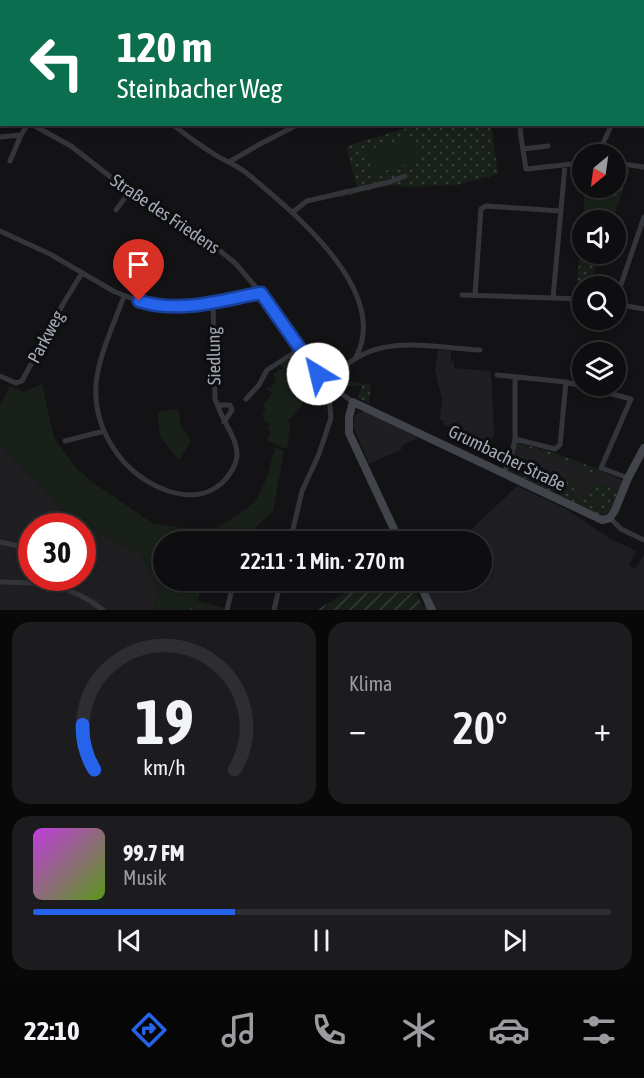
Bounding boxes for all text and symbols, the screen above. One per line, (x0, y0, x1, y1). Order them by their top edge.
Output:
text: 120 m (117, 23, 212, 71)
icon: left (18, 24, 96, 102)
text: Steinbacher Weg (117, 73, 282, 104)
north arrow (572, 144, 626, 198)
map controls (572, 144, 626, 396)
street label: Straße des Friedens (107, 169, 224, 258)
button: sound (572, 210, 626, 264)
pin (113, 239, 164, 301)
icon: arrive (122, 248, 155, 281)
button: search (572, 276, 626, 330)
street label: Parkweg (23, 307, 68, 367)
street label: Siedlung (202, 326, 225, 385)
position arrow (286, 342, 350, 406)
button: layers (572, 342, 626, 396)
street label: Grumbacher Straße (445, 420, 569, 495)
speed limit sign: 30 (18, 513, 96, 591)
text: 22:11 · 1 Min. · 270 m (240, 548, 405, 574)
text: Klima (349, 672, 392, 695)
text: 19 (135, 686, 193, 757)
text: 20° (453, 702, 507, 754)
text: − (349, 710, 366, 748)
text: + (594, 710, 611, 748)
text: km/h (143, 755, 185, 780)
text: 99.7 FM (123, 840, 185, 866)
text: Musik (123, 866, 167, 889)
icon: previous (113, 924, 146, 957)
icon: pause (305, 924, 338, 957)
icon: next (498, 924, 531, 957)
icon: directions (128, 1009, 170, 1051)
icon: music (218, 1009, 260, 1051)
icon: phone (308, 1009, 350, 1051)
icon: climate (398, 1009, 440, 1051)
icon: car (488, 1009, 530, 1051)
icon: filters (578, 1009, 620, 1051)
text: 22:10 (24, 1015, 80, 1046)

